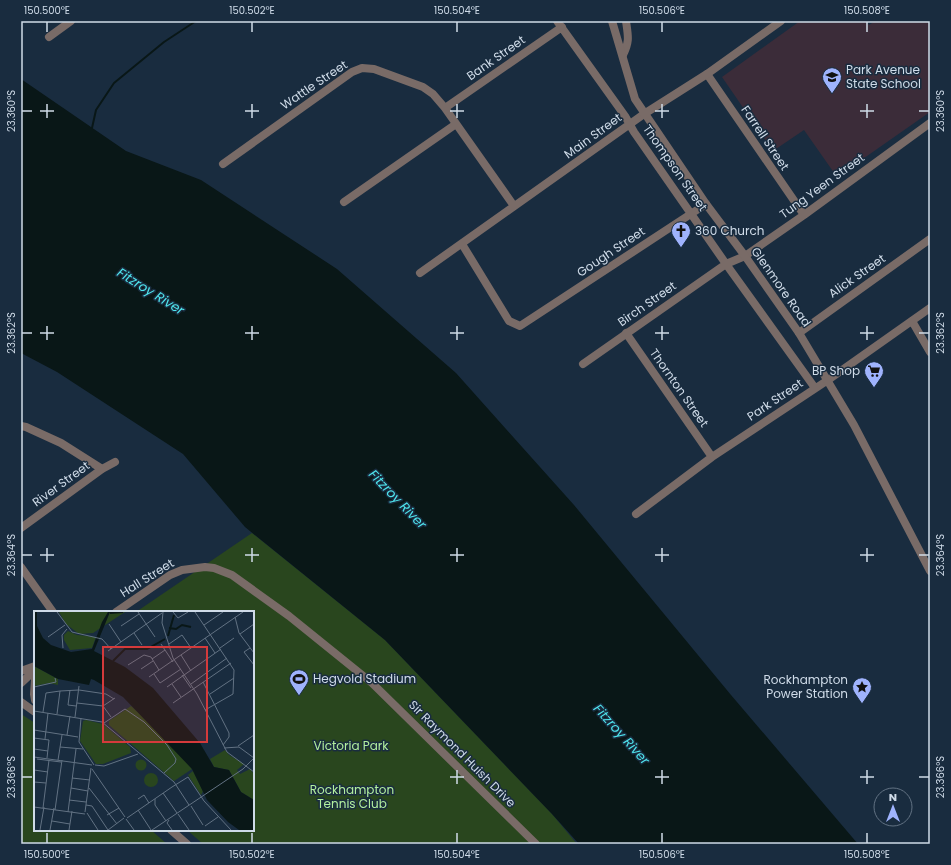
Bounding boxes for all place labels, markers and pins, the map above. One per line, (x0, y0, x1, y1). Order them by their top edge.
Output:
place label: Park Avenue State School (846, 61, 921, 92)
school or university icon: Park Avenue State School (821, 66, 843, 94)
church icon: 360 Church (670, 220, 692, 248)
place label: 360 Church (695, 222, 765, 239)
supermarket icon: BP Shop (863, 360, 885, 388)
place label: BP Shop (812, 362, 860, 379)
sports icon: Hegvold Stadium (288, 668, 310, 696)
place label: Hegvold Stadium (313, 670, 416, 687)
place label: Rockhampton Power Station (764, 671, 848, 702)
place icon: Rockhampton Power Station (851, 676, 873, 704)

